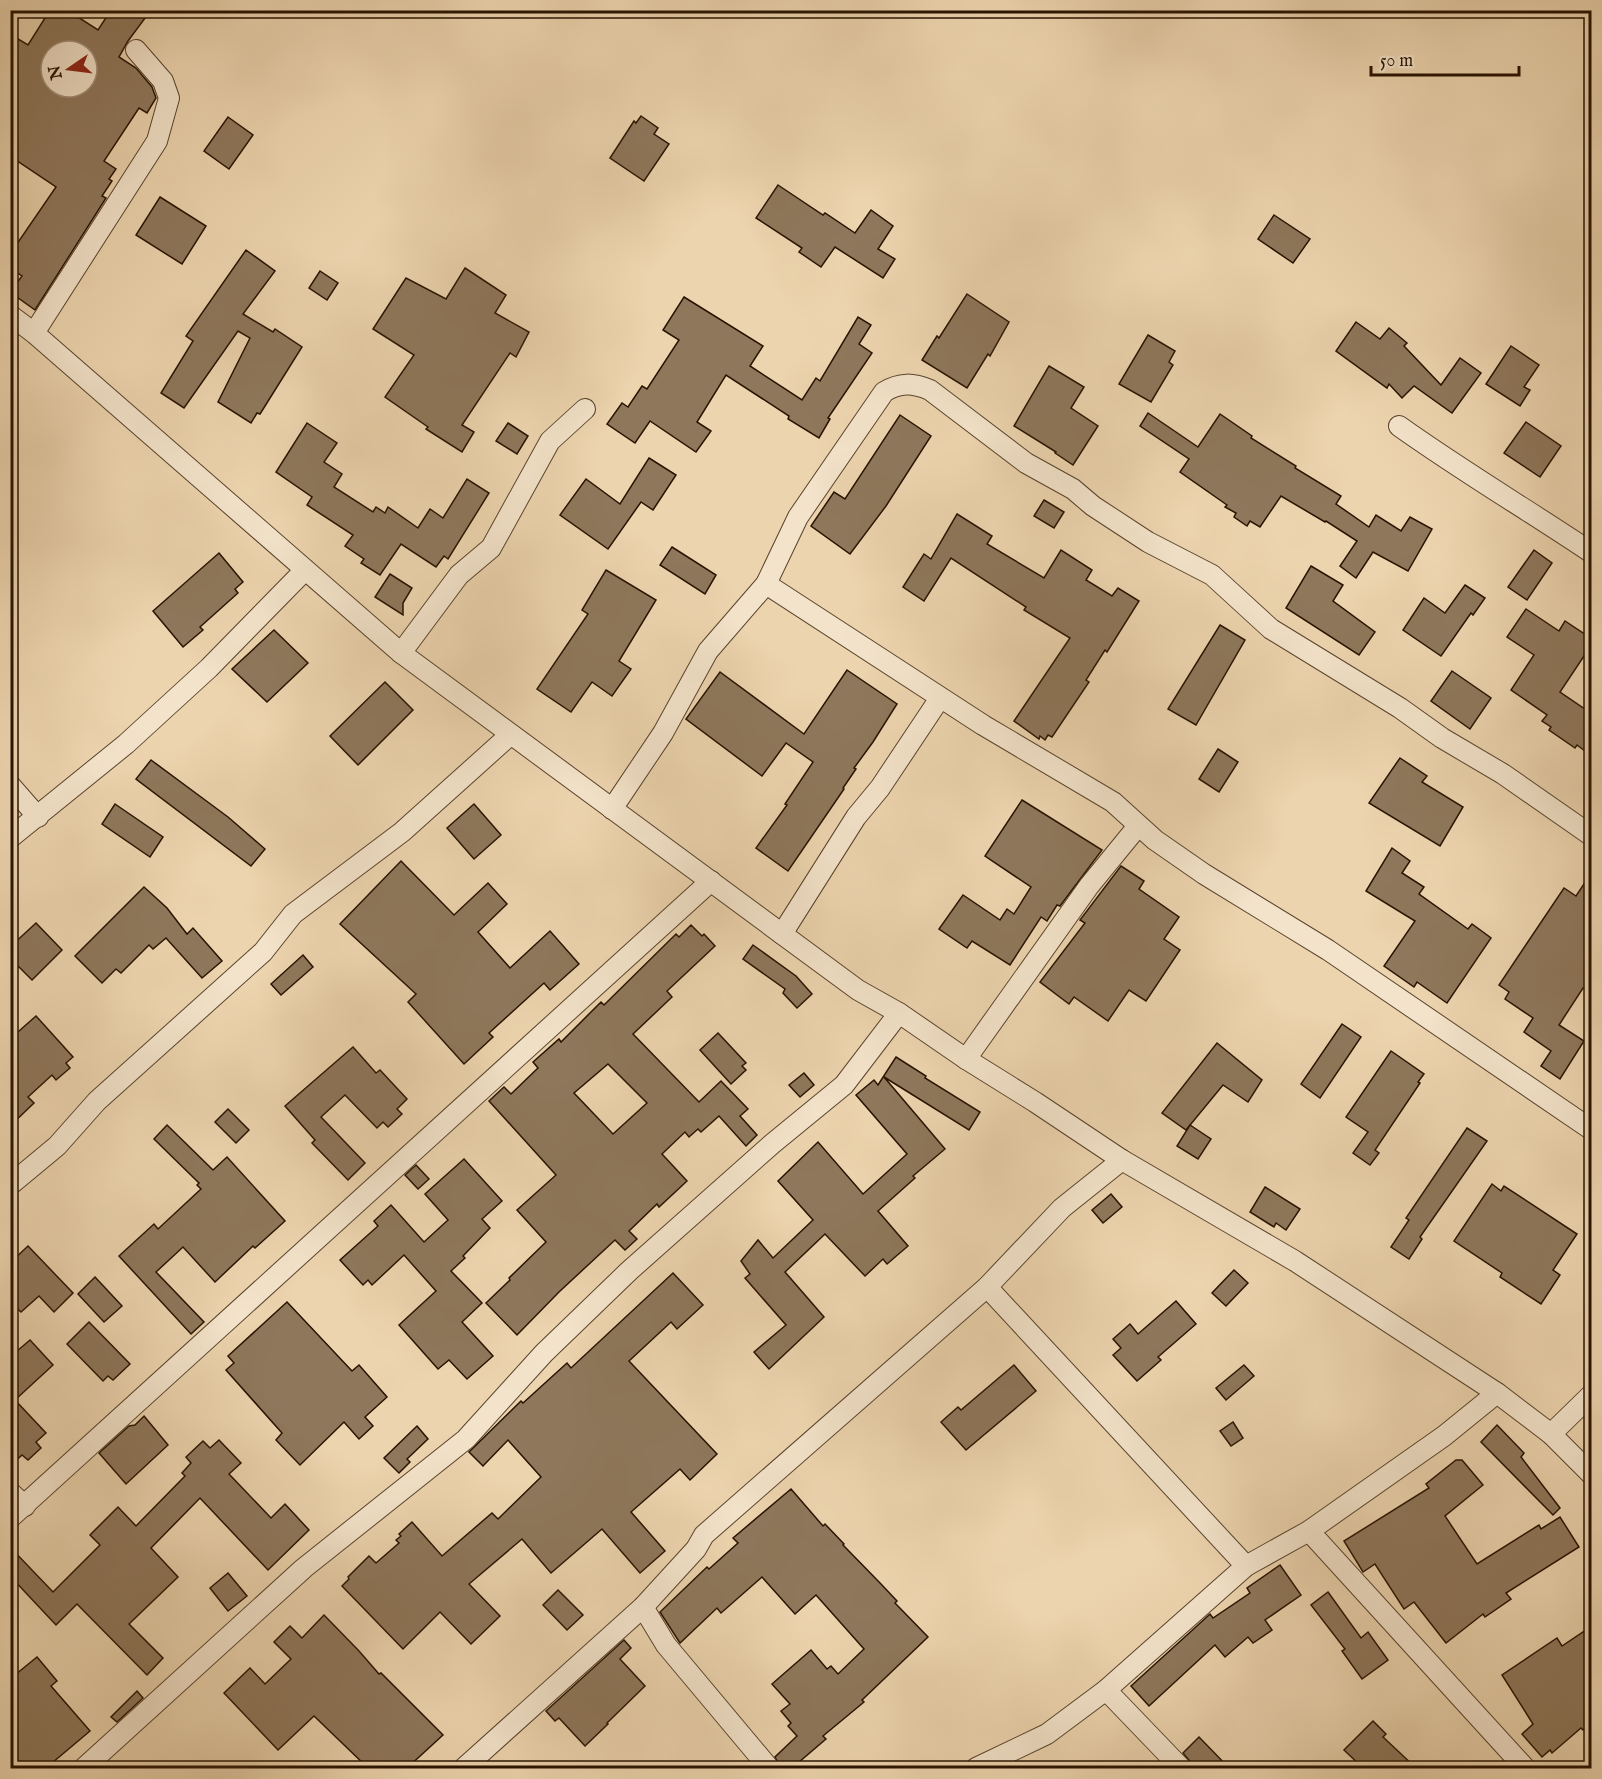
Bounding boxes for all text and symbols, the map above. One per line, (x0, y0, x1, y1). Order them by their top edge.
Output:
north arrow (39, 39, 99, 99)
scale bar (1371, 39, 1520, 77)
text: 50 m (1380, 50, 1413, 73)
text: N (45, 63, 68, 82)

